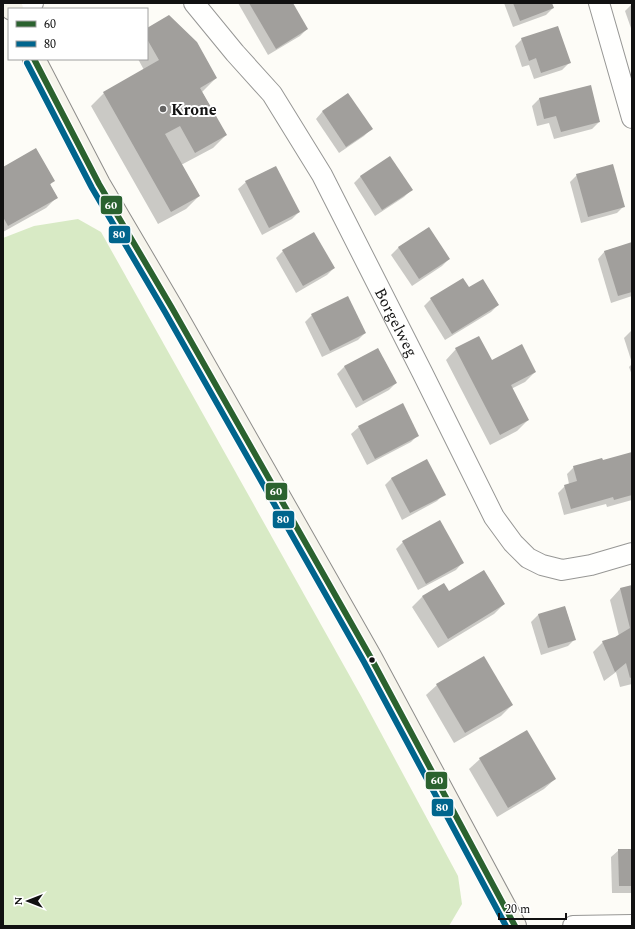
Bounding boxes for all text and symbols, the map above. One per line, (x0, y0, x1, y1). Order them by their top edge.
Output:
legend (8, 8, 148, 60)
text: 60 (44, 15, 56, 34)
text: 80 (44, 35, 56, 54)
place label: Krone (171, 98, 217, 122)
marker: Krone (158, 104, 168, 114)
line badge: 60 (100, 195, 123, 215)
text: 60 (105, 197, 117, 214)
line badge: 80 (108, 225, 131, 244)
text: 80 (113, 226, 125, 243)
street label: Borgelweg (368, 284, 424, 362)
line badge: 60 (265, 482, 288, 501)
text: 60 (270, 483, 282, 500)
line badge: 80 (272, 510, 295, 529)
text: 80 (277, 511, 289, 528)
unlabelled marker (367, 655, 377, 665)
line badge: 60 (425, 771, 448, 790)
text: 60 (431, 772, 443, 789)
line badge: 80 (431, 798, 454, 817)
text: 80 (436, 799, 448, 816)
north arrow (8, 881, 48, 921)
scale bar (499, 895, 566, 921)
text: N (10, 896, 27, 905)
text: 20 m (505, 900, 530, 919)

